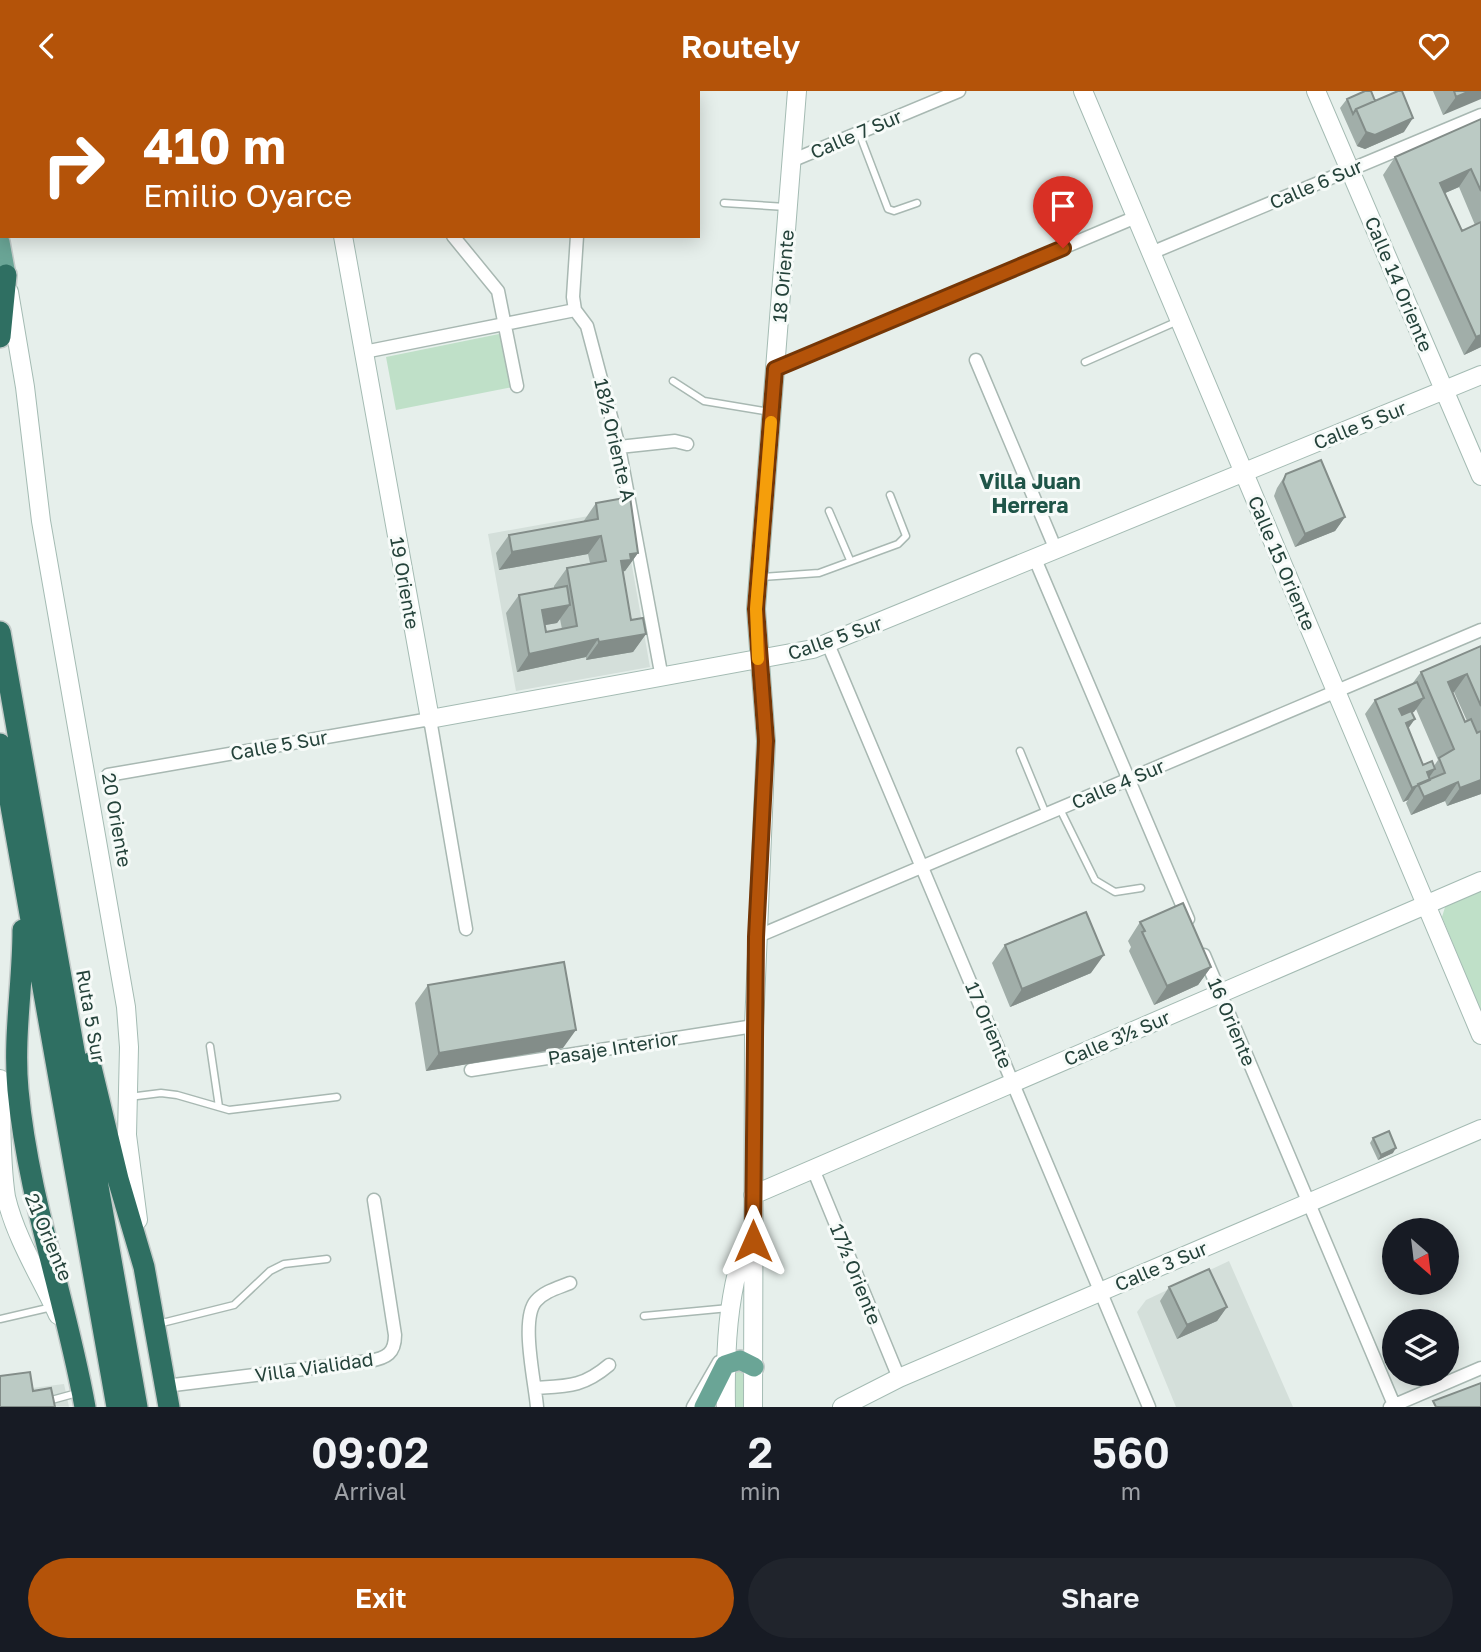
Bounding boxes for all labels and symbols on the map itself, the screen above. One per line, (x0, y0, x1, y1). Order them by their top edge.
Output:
street label: Calle 7 Sur (807, 104, 906, 163)
street label: Calle 6 Sur (1266, 153, 1366, 213)
pin (1033, 176, 1093, 248)
street label: Calle 14 Oriente (1361, 213, 1438, 355)
street label: 18 Oriente (767, 228, 798, 323)
street label: 18½ Oriente A (590, 376, 641, 504)
street label: Calle 5 Sur (1310, 395, 1410, 454)
district label: Villa Juan Herrera (979, 468, 1081, 518)
street label: Calle 15 Oriente (1244, 492, 1321, 634)
street label: 19 Oriente (386, 535, 425, 631)
street label: Calle 5 Sur (785, 610, 886, 664)
street label: Calle 5 Sur (229, 725, 330, 764)
street label: Calle 4 Sur (1068, 753, 1168, 813)
street label: 20 Oriente (98, 771, 137, 869)
street label: Ruta 5 Sur (72, 968, 111, 1065)
street label: 16 Oriente (1204, 974, 1261, 1069)
street label: 17 Oriente (961, 978, 1018, 1072)
street label: Calle 3½ Sur (1060, 1005, 1174, 1070)
street label: Pasaje Interior (546, 1026, 681, 1069)
street label: 21 Oriente (21, 1190, 78, 1284)
position arrow (716, 1204, 790, 1278)
north arrow (1382, 1218, 1460, 1295)
street label: 17½ Oriente (826, 1220, 887, 1328)
street label: Calle 3 Sur (1111, 1236, 1211, 1295)
street label: Villa Vialidad (253, 1347, 375, 1386)

